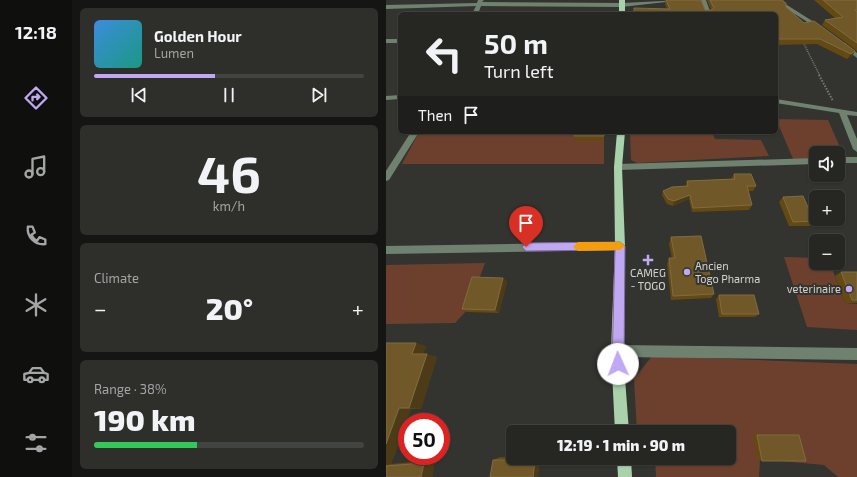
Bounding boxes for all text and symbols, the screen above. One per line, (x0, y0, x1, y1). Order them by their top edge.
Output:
text: 12:18 (15, 21, 57, 43)
text: 50 m (484, 26, 548, 60)
text: Golden Hour (154, 27, 242, 45)
icon: left (418, 28, 470, 80)
text: Lumen (154, 45, 194, 61)
text: Turn left (484, 60, 554, 82)
icon: directions (22, 84, 50, 112)
icon: previous (128, 84, 150, 106)
icon: pause (218, 84, 240, 106)
icon: next (308, 84, 330, 106)
icon: arrive (460, 104, 482, 126)
text: Then (418, 106, 452, 124)
text: 46 (197, 141, 261, 203)
map controls (809, 146, 845, 270)
button: sound (809, 146, 845, 182)
icon: music (22, 153, 50, 181)
button: + (809, 190, 845, 226)
text: km/h (213, 198, 245, 214)
pin (509, 206, 543, 247)
icon: arrive (515, 212, 537, 234)
icon: phone (22, 222, 50, 250)
button: − (809, 234, 845, 270)
marker: CAMEG - TOGO (643, 255, 653, 265)
place label: Ancien Togo Pharma (695, 259, 760, 285)
place label: CAMEG - TOGO (630, 266, 666, 292)
marker: Ancien Togo Pharma (682, 267, 692, 277)
text: Climate (94, 270, 139, 286)
place label: veterinaire (787, 282, 841, 295)
marker: veterinaire (844, 284, 854, 294)
text: 20° (206, 290, 253, 326)
icon: climate (22, 291, 50, 319)
text: − (94, 295, 107, 321)
text: + (352, 295, 364, 321)
position arrow (597, 343, 639, 385)
icon: car (22, 360, 50, 388)
text: Range · 38% (94, 381, 167, 397)
text: 190 km (94, 401, 195, 437)
speed limit sign: 50 (398, 413, 450, 465)
icon: filters (22, 429, 50, 457)
text: 12:19 · 1 min · 90 m (557, 436, 685, 454)

